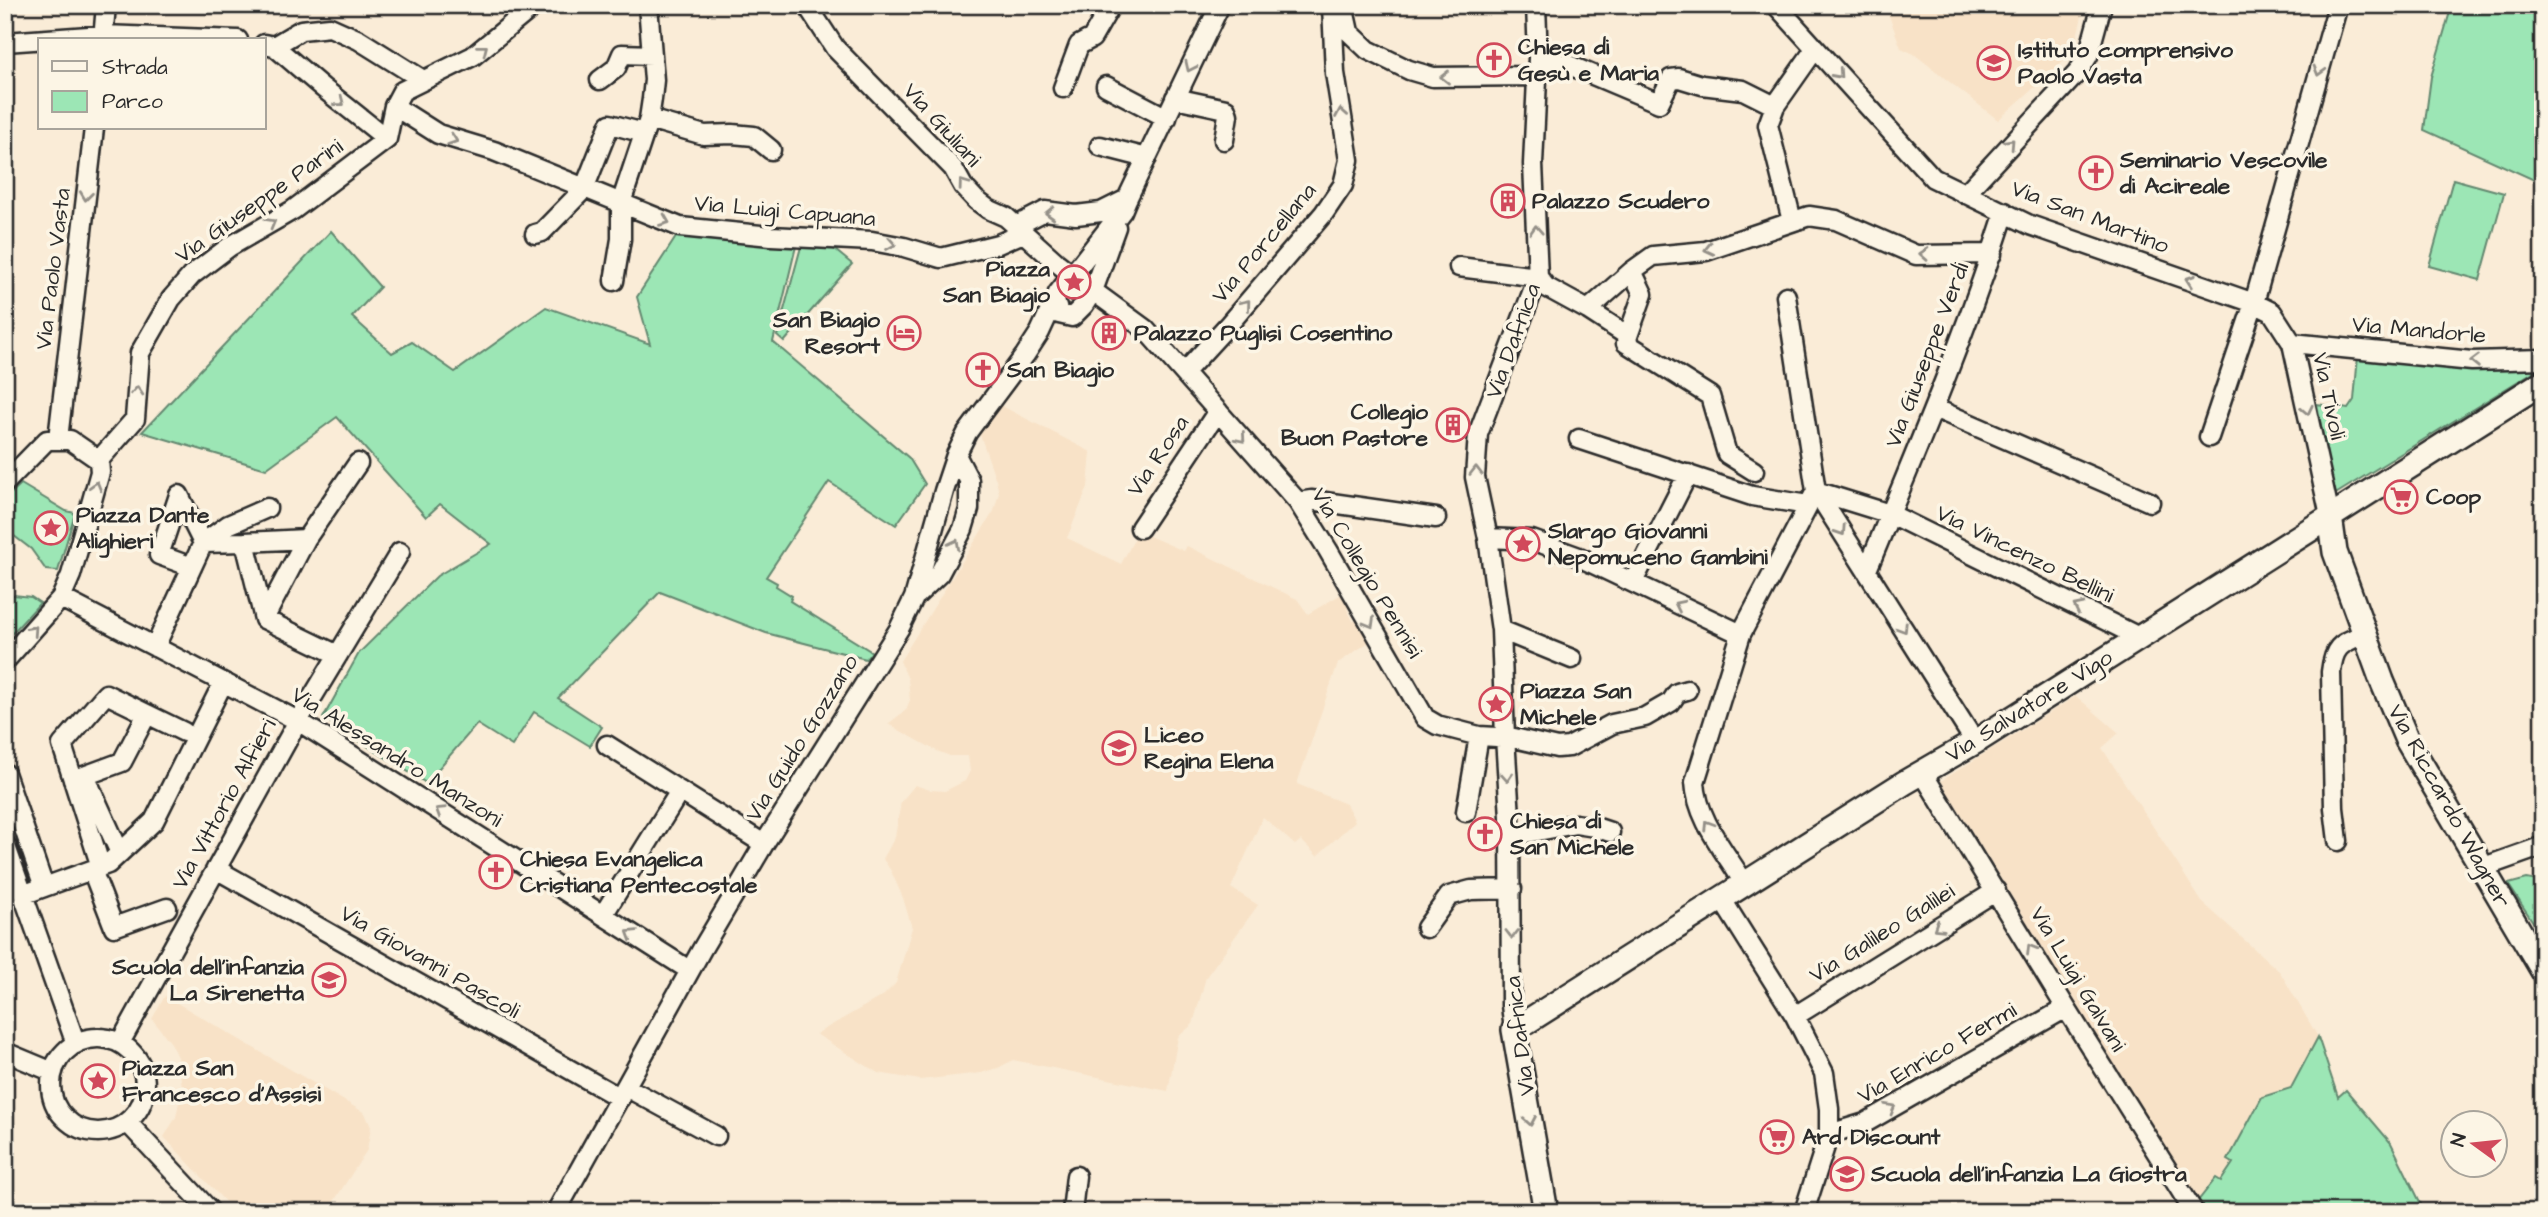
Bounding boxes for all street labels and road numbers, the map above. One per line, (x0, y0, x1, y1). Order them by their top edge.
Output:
street label: Via Giuliani (895, 76, 989, 175)
street label: Via Giuseppe Parini (168, 131, 350, 271)
street label: Via San Martino (2006, 172, 2174, 262)
street label: Via Porcellana (1204, 176, 1324, 310)
street label: Via Paolo Vasta (27, 186, 79, 352)
street label: Via Luigi Capuana (693, 187, 877, 236)
street label: Via Giuseppe Verdi (1877, 257, 1977, 452)
street label: Via Dafnica (1477, 279, 1549, 403)
street label: Via Mandorle (2351, 308, 2487, 352)
street label: Via Tivoli (2304, 349, 2354, 443)
street label: Via Rosa (1119, 409, 1197, 503)
street label: Via Collegio Pennisi (1303, 482, 1431, 665)
street label: Via Vincenzo Bellini (1930, 497, 2120, 611)
street label: Via Salvatore Vigo (1939, 642, 2119, 771)
street label: Via Guido Gozzano (738, 648, 866, 828)
street label: Via Alessandro Manzoni (285, 679, 509, 836)
street label: Via Riccardo Wagner (2379, 699, 2518, 914)
street label: Via Vittorio Alfieri (164, 712, 284, 895)
street label: Via Galileo Galilei (1803, 875, 1961, 991)
street label: Via Giovanni Pascoli (334, 897, 526, 1027)
street label: Via Luigi Galvani (2021, 900, 2134, 1059)
street label: Via Dafnica (1497, 974, 1543, 1098)
street label: Via Enrico Fermi (1851, 994, 2023, 1112)

